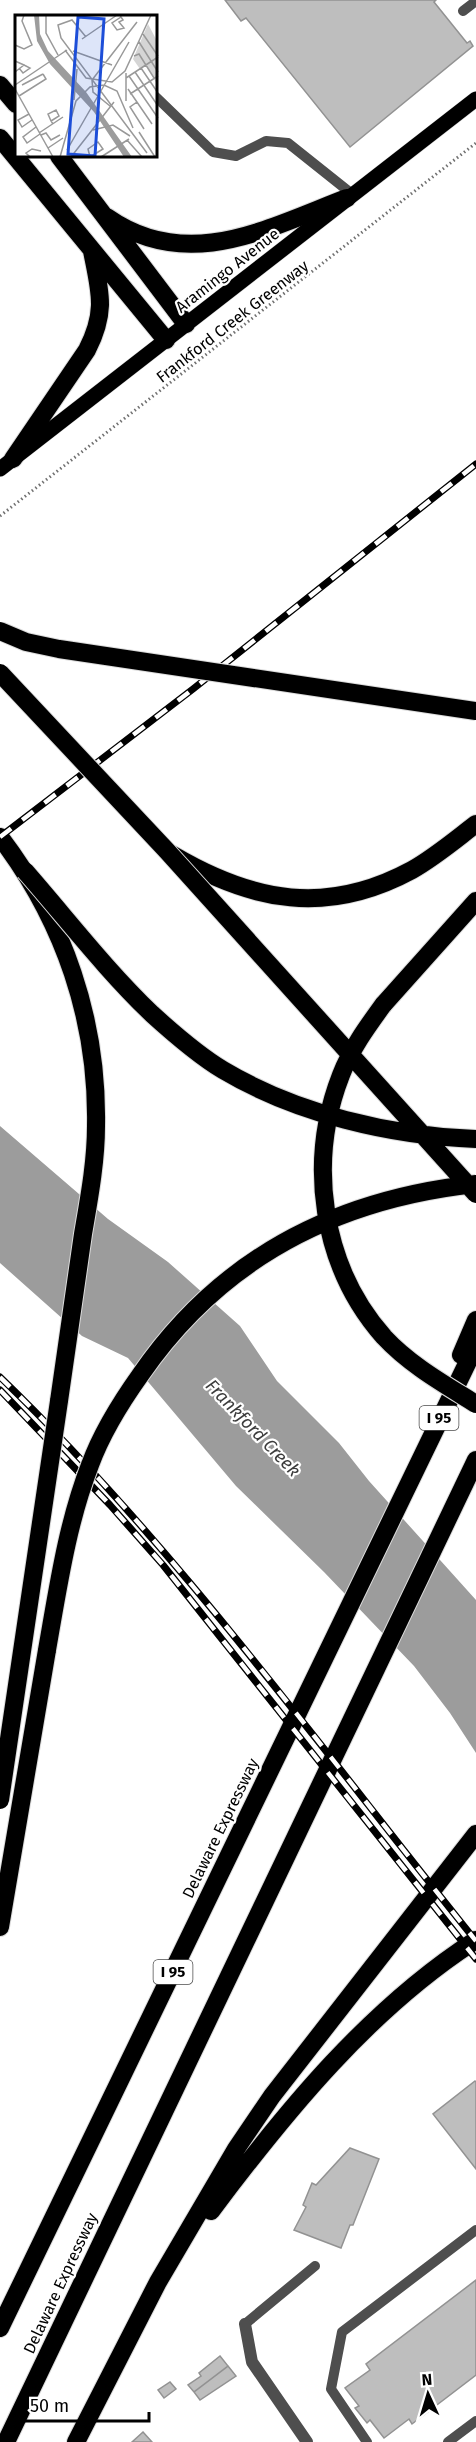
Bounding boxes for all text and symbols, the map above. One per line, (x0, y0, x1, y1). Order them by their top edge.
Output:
inset map (15, 15, 158, 158)
street label: Aramingo Avenue (172, 224, 283, 317)
street label: Frankford Creek Greenway (152, 256, 312, 387)
water label: Frankford Creek (201, 1375, 305, 1481)
road number: I 95 (420, 1406, 458, 1430)
street label: Delaware Expressway (178, 1755, 263, 1901)
road number: I 95 (154, 1960, 192, 1984)
street label: Delaware Expressway (19, 2210, 102, 2357)
north arrow (398, 2364, 458, 2424)
text: N (421, 2370, 433, 2389)
scale bar (21, 2385, 148, 2423)
text: 50 m (30, 2395, 69, 2417)

